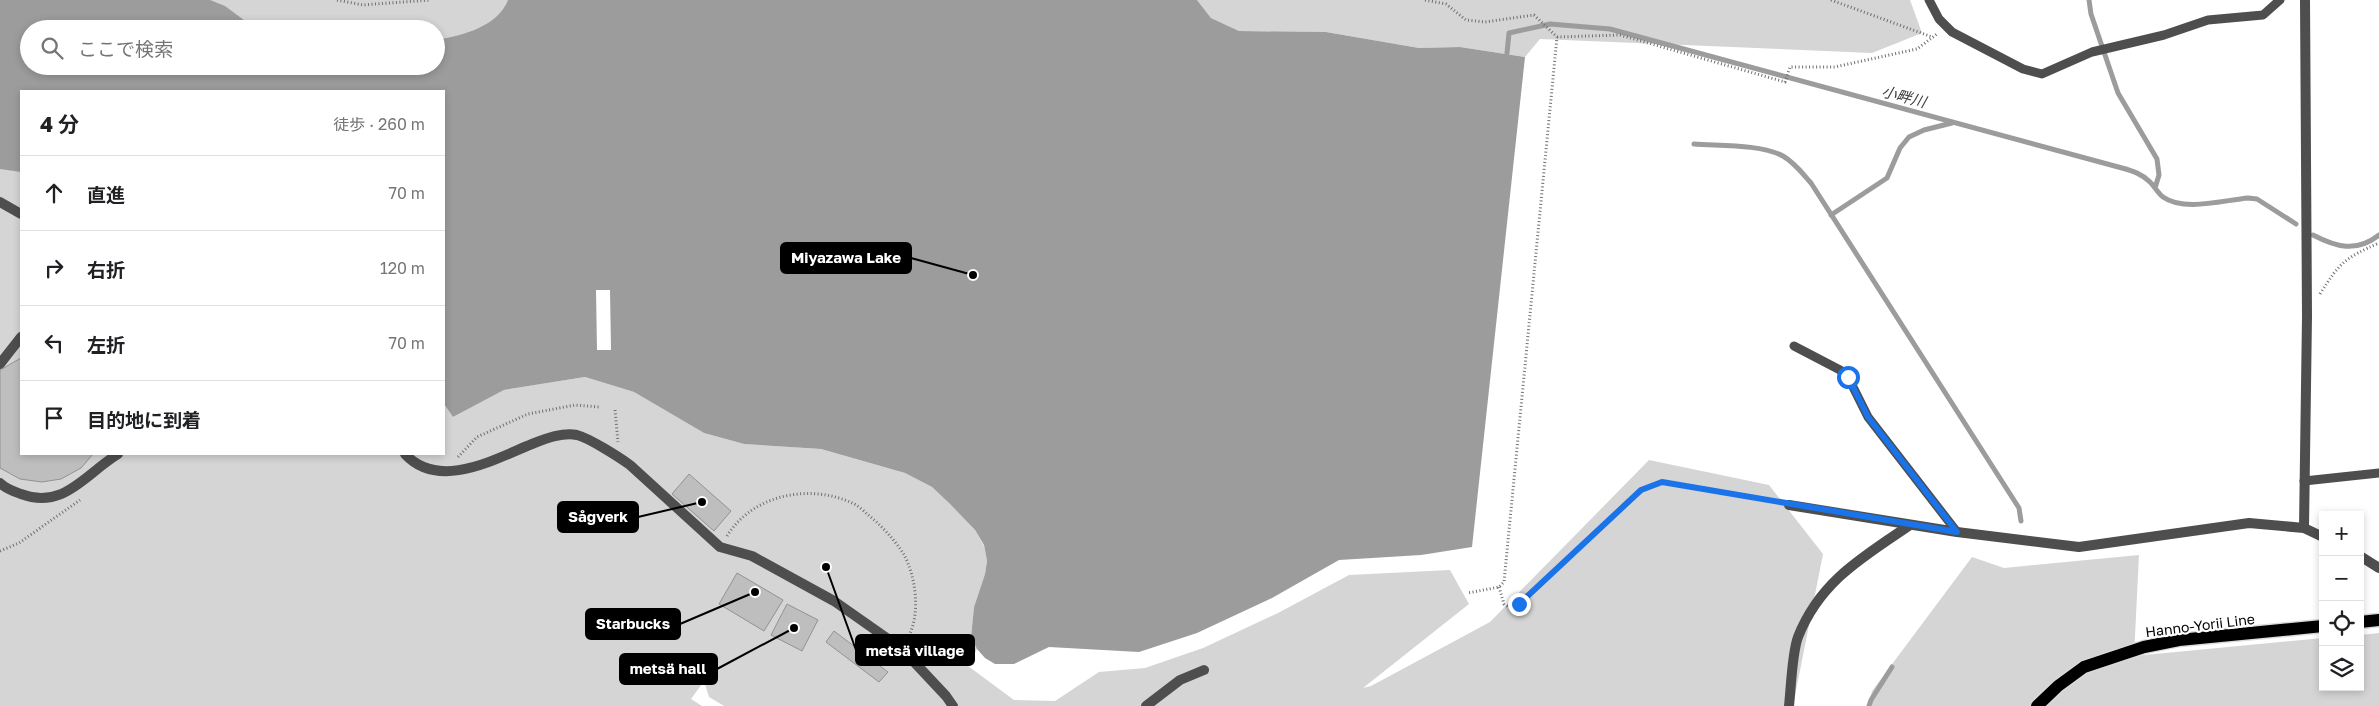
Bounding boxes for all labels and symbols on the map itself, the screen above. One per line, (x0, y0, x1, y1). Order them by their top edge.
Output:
water label: 小畔川 (1880, 81, 1930, 111)
callout: Miyazawa Lake (781, 243, 911, 273)
text: Miyazawa Lake (791, 248, 901, 266)
route start (1837, 366, 1860, 389)
callout: Sågverk (558, 502, 638, 532)
text: Sågverk (568, 507, 628, 525)
route end (1508, 593, 1531, 616)
callout: Starbucks (586, 609, 680, 639)
street label: Hanno-Yorii Line (2144, 610, 2256, 640)
text: Starbucks (596, 614, 670, 632)
callout: metsä village (856, 635, 974, 665)
text: metsä village (866, 641, 964, 659)
callout: metsä hall (620, 654, 717, 684)
text: metsä hall (630, 659, 706, 677)

